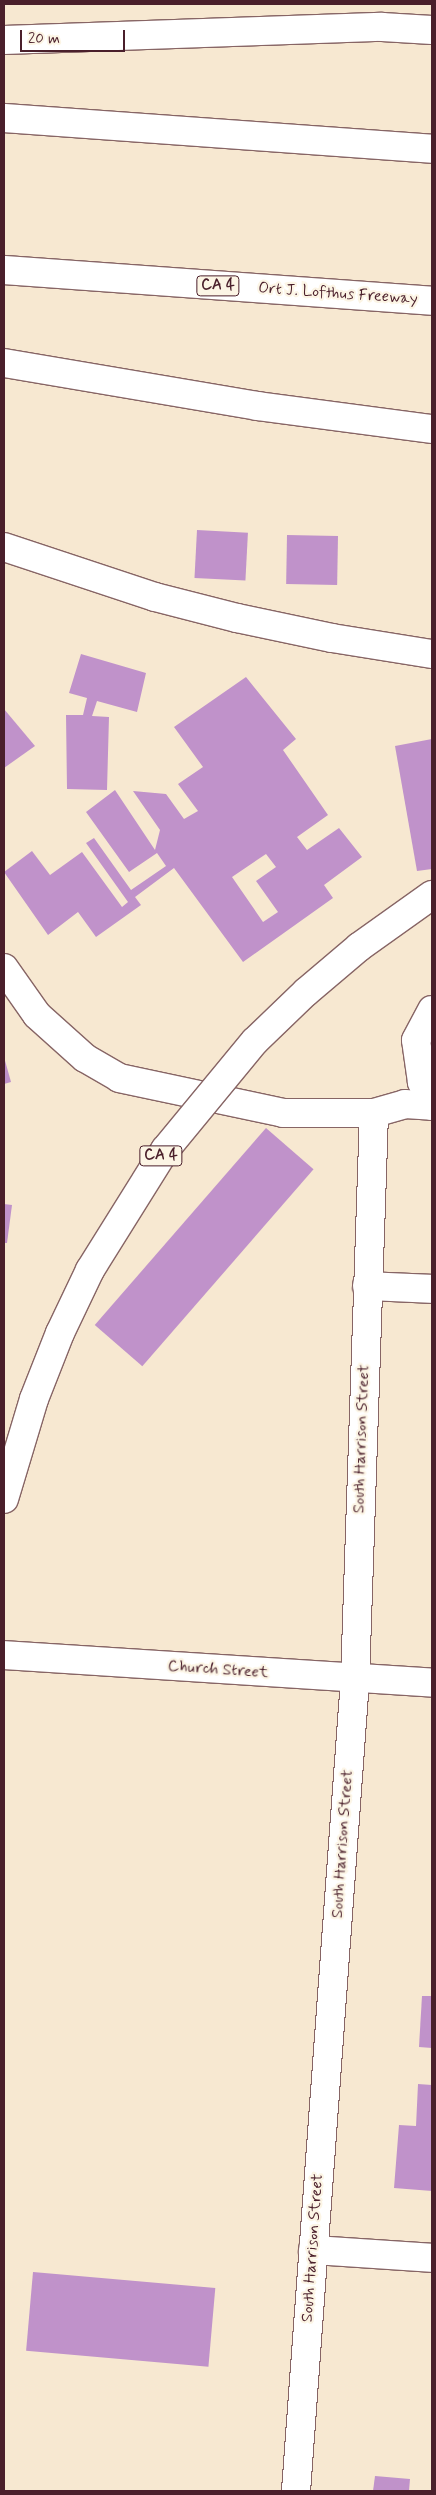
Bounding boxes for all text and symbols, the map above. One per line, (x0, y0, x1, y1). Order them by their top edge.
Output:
scale bar (22, 20, 128, 52)
text: 20 m (28, 29, 60, 49)
road number: CA 4 (196, 274, 240, 298)
street label: Ort J. Lofthus Freeway (258, 279, 418, 309)
road number: CA 4 (138, 1144, 184, 1168)
street label: South Harrison Street (350, 1365, 374, 1513)
street label: Church Street (167, 1657, 269, 1683)
street label: South Harrison Street (328, 1770, 358, 1918)
street label: South Harrison Street (298, 2174, 328, 2322)

